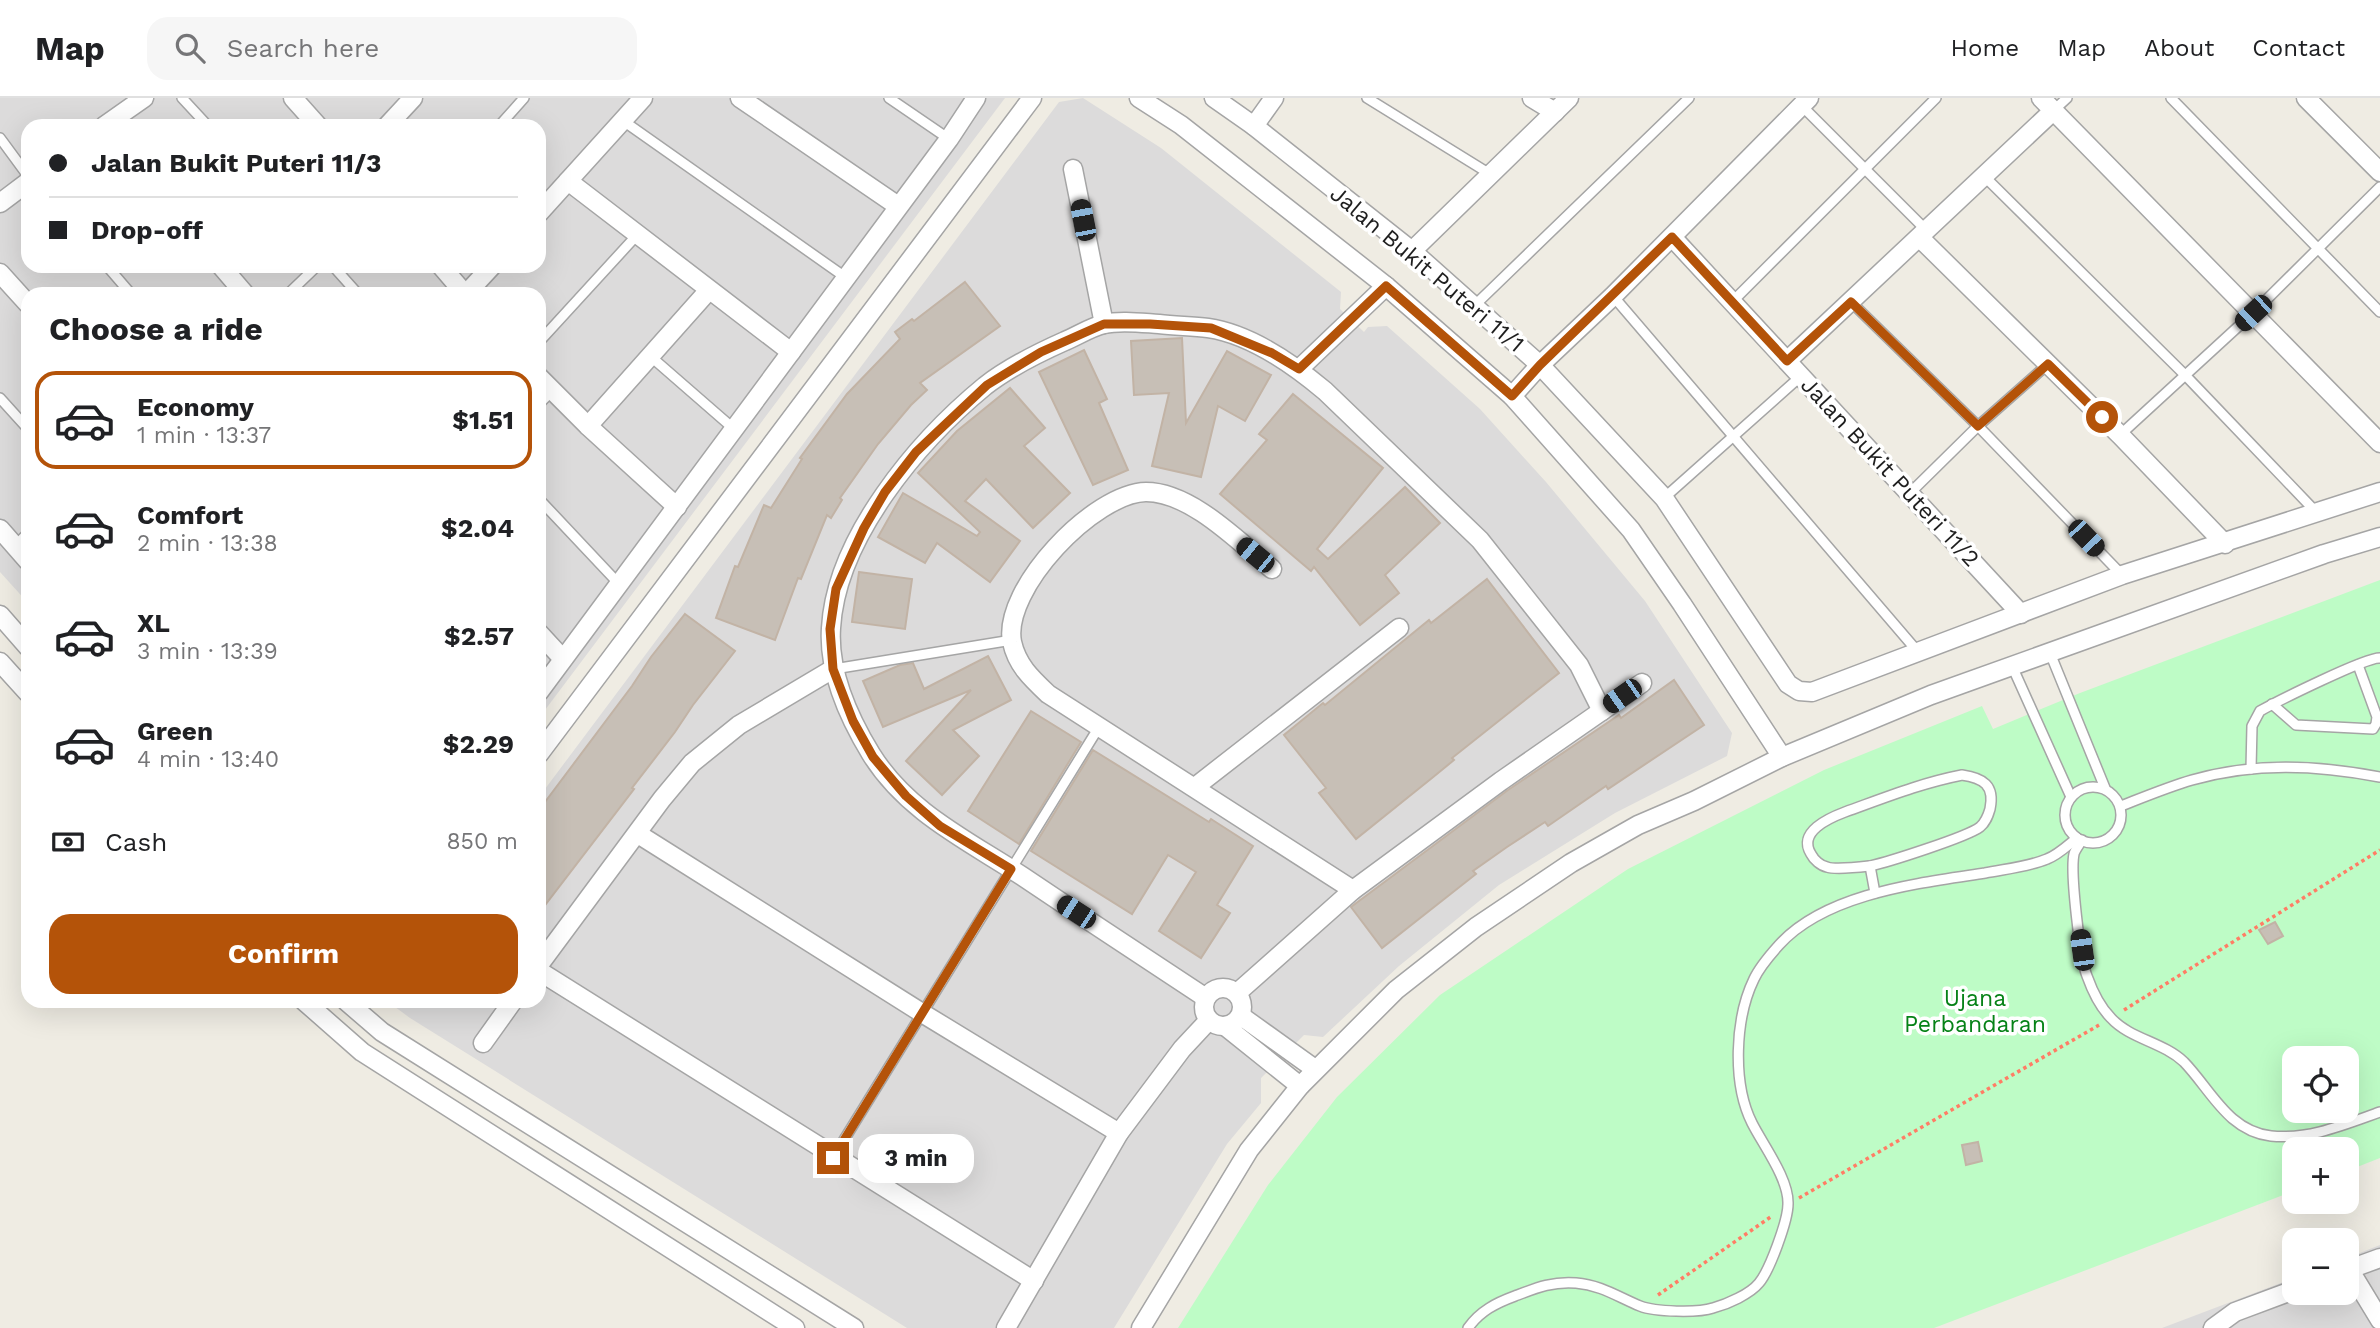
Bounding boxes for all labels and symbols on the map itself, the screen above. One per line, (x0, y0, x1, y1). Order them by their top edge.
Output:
street label: Jalan Bukit Puteri 11/1 (1325, 180, 1529, 358)
car (1069, 197, 1098, 243)
car (2231, 291, 2276, 335)
street label: Jalan Bukit Puteri 11/2 (1795, 372, 1985, 572)
route start (2086, 401, 2118, 433)
car (2064, 516, 2109, 560)
car (1233, 534, 1278, 576)
car (1599, 675, 1646, 717)
car (1053, 892, 1100, 932)
car (2069, 928, 2096, 972)
park label: Ujana Perbandaran (1904, 985, 2046, 1038)
callout: 3 min (858, 1134, 973, 1182)
route end (817, 1142, 849, 1174)

